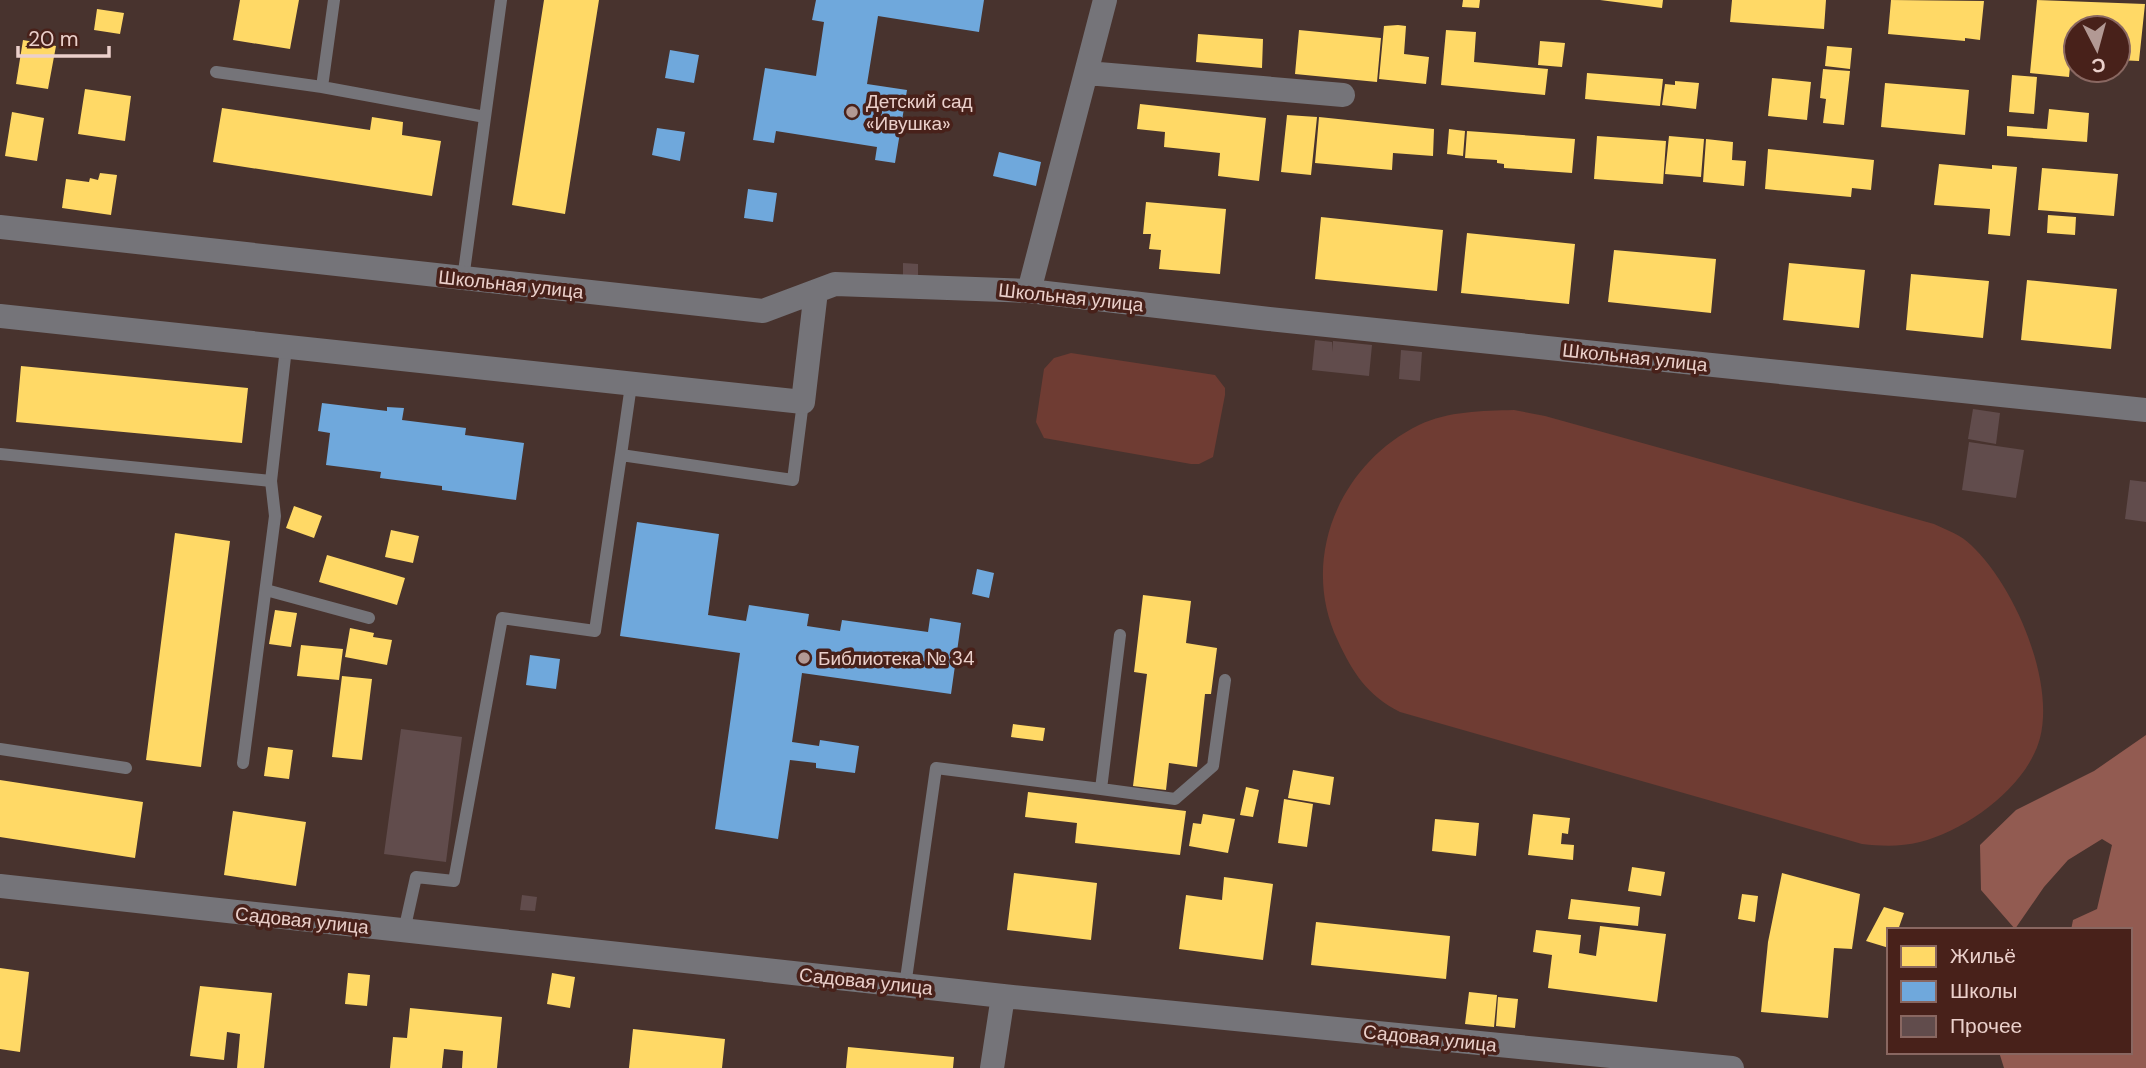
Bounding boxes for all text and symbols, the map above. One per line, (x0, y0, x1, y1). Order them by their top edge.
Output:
scale bar (18, 14, 108, 58)
north arrow (2062, 14, 2132, 84)
text: 20 m (28, 25, 79, 53)
text: С (2090, 52, 2107, 79)
place label: Детский сад «Ивушка» (866, 89, 973, 136)
marker: Детский сад «Ивушка» (844, 104, 860, 120)
street label: Школьная улица (437, 264, 585, 305)
street label: Школьная улица (997, 277, 1145, 318)
street label: Школьная улица (1561, 337, 1709, 378)
place label: Библиотека № 34 (818, 646, 975, 671)
marker: Библиотека № 34 (796, 650, 812, 666)
street label: Садовая улица (234, 901, 370, 940)
legend (1887, 928, 2132, 1054)
text: Жильё (1950, 942, 2016, 970)
street label: Садовая улица (798, 962, 934, 1001)
text: Школы (1950, 977, 2017, 1005)
text: Прочее (1950, 1012, 2022, 1040)
street label: Садовая улица (1362, 1019, 1498, 1058)

